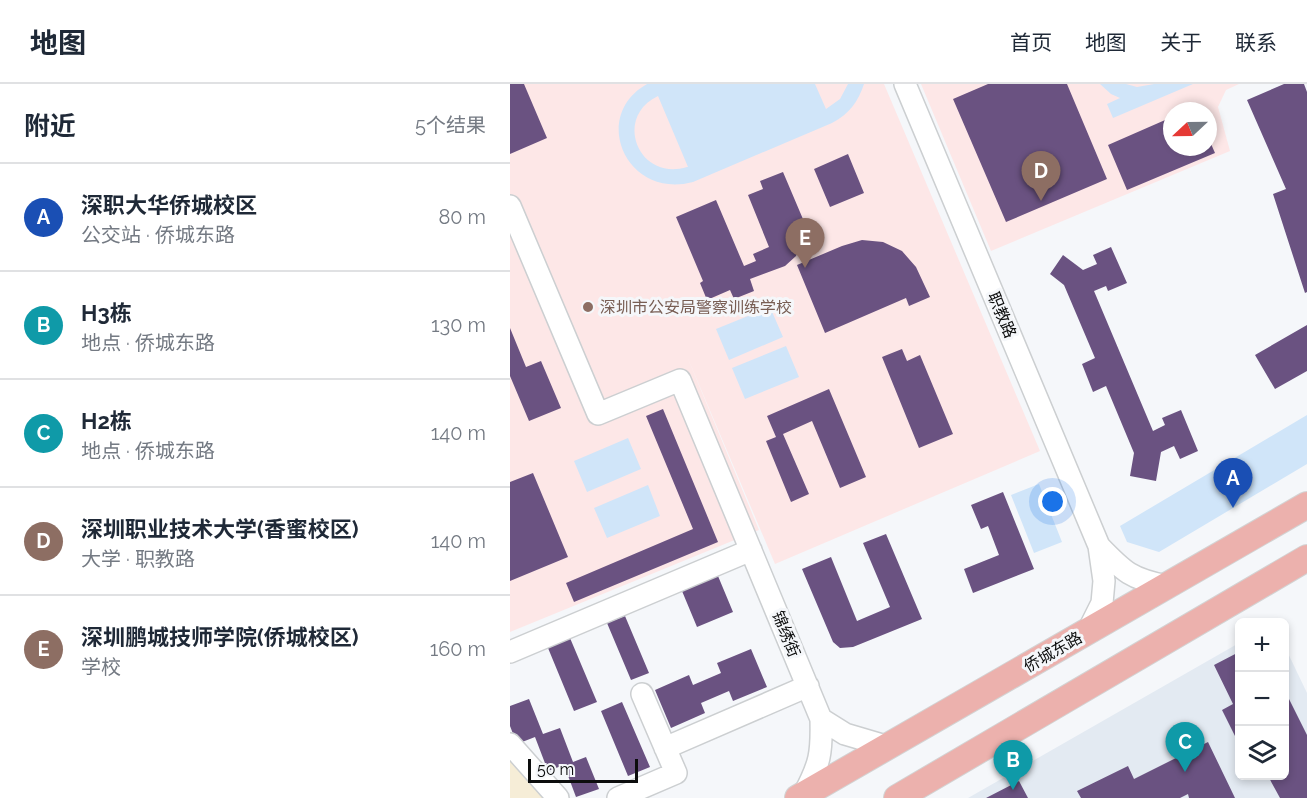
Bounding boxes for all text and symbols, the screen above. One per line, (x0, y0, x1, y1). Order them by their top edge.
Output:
text: 地图 (30, 27, 86, 60)
text: 首页 (1010, 30, 1052, 55)
text: 地图 (1085, 30, 1127, 55)
text: 关于 (1160, 30, 1202, 55)
text: 联系 (1235, 30, 1277, 55)
north arrow (1163, 102, 1217, 156)
text: 附近 (24, 111, 76, 141)
text: 5个结果 (415, 113, 486, 137)
pin: D (1022, 152, 1060, 201)
text: 深职大华侨城校区 (81, 192, 257, 218)
text: A (37, 205, 50, 229)
text: 80 m (438, 205, 486, 229)
pin: E (786, 218, 824, 268)
text: 公交站 · 侨城东路 (81, 223, 235, 247)
street label: 职教路 (984, 289, 1020, 341)
place label: 深圳市公安局警察训练学校 (600, 298, 792, 317)
text: H3栋 (81, 300, 132, 326)
marker: 深圳市公安局警察训练学校 (581, 300, 595, 314)
text: B (37, 313, 50, 337)
text: 130 m (431, 313, 486, 337)
text: 地点 · 侨城东路 (81, 331, 215, 355)
text: H2栋 (81, 408, 132, 434)
text: C (37, 421, 50, 445)
text: 140 m (431, 421, 486, 445)
text: 地点 · 侨城东路 (81, 439, 215, 463)
pin: A (1214, 458, 1252, 508)
your location (1038, 487, 1067, 516)
text: 深圳职业技术大学(香蜜校区) (81, 516, 359, 542)
text: D (36, 529, 51, 553)
text: 140 m (431, 529, 486, 553)
text: 大学 · 职教路 (81, 547, 195, 571)
street label: 锦绣街 (768, 608, 804, 660)
map controls (1235, 618, 1289, 780)
button: + (1235, 618, 1289, 672)
text: 深圳鹏城技师学院(侨城校区) (81, 624, 359, 650)
street label: 侨城东路 (1021, 628, 1085, 676)
text: E (37, 637, 50, 661)
text: 160 m (430, 637, 486, 661)
text: 学校 (81, 655, 121, 679)
button: − (1235, 672, 1289, 726)
pin: C (1166, 722, 1204, 772)
button: layers (1235, 726, 1289, 780)
pin: B (994, 740, 1032, 790)
scale bar (528, 756, 638, 784)
text: 50 m (537, 760, 574, 779)

